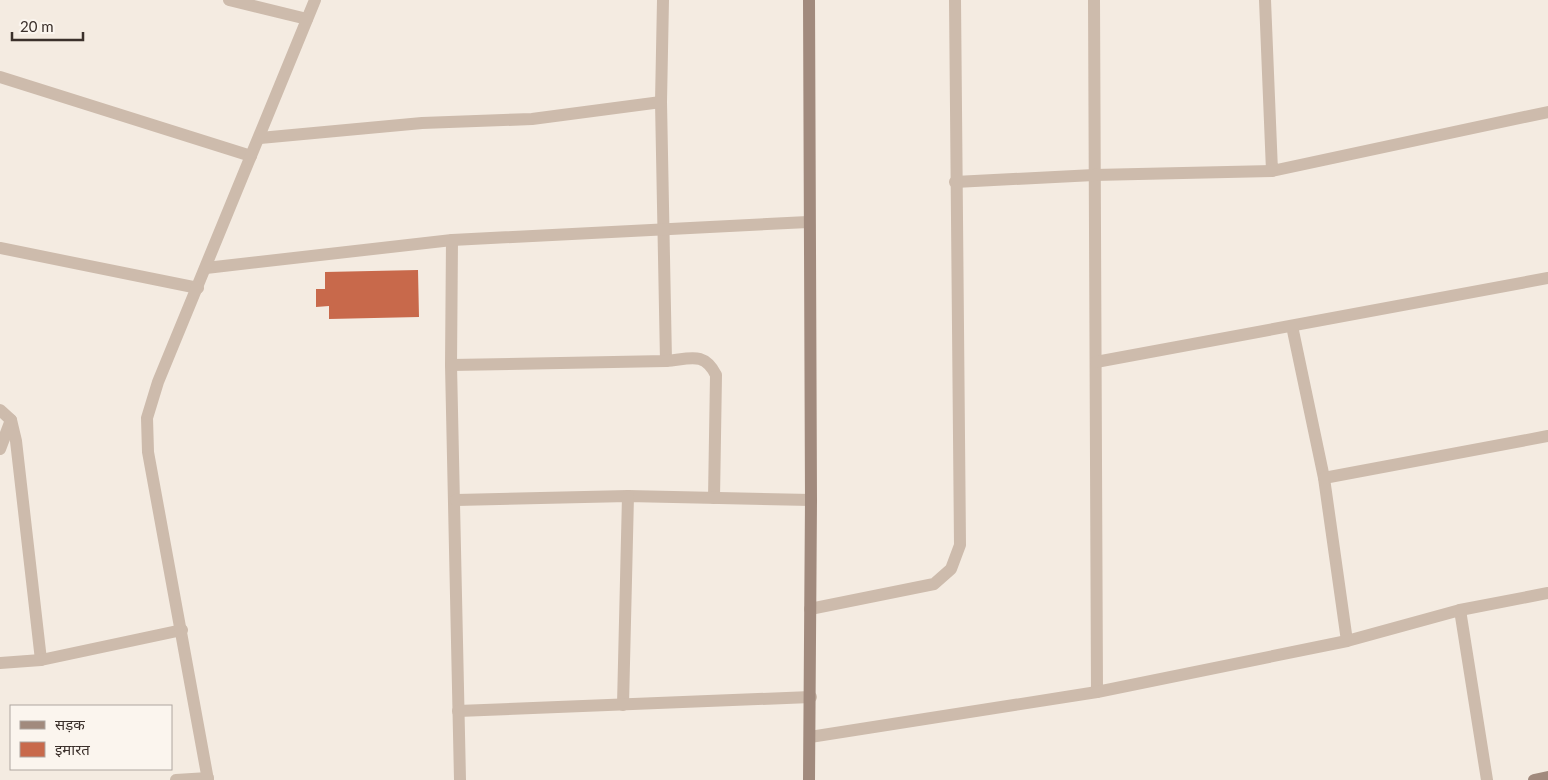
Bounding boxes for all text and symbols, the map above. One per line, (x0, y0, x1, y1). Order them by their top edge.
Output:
scale bar (12, 10, 84, 42)
text: 20 m (20, 17, 54, 35)
legend (10, 705, 172, 770)
text: सड़क (55, 715, 85, 733)
text: इमारत (55, 740, 90, 758)

